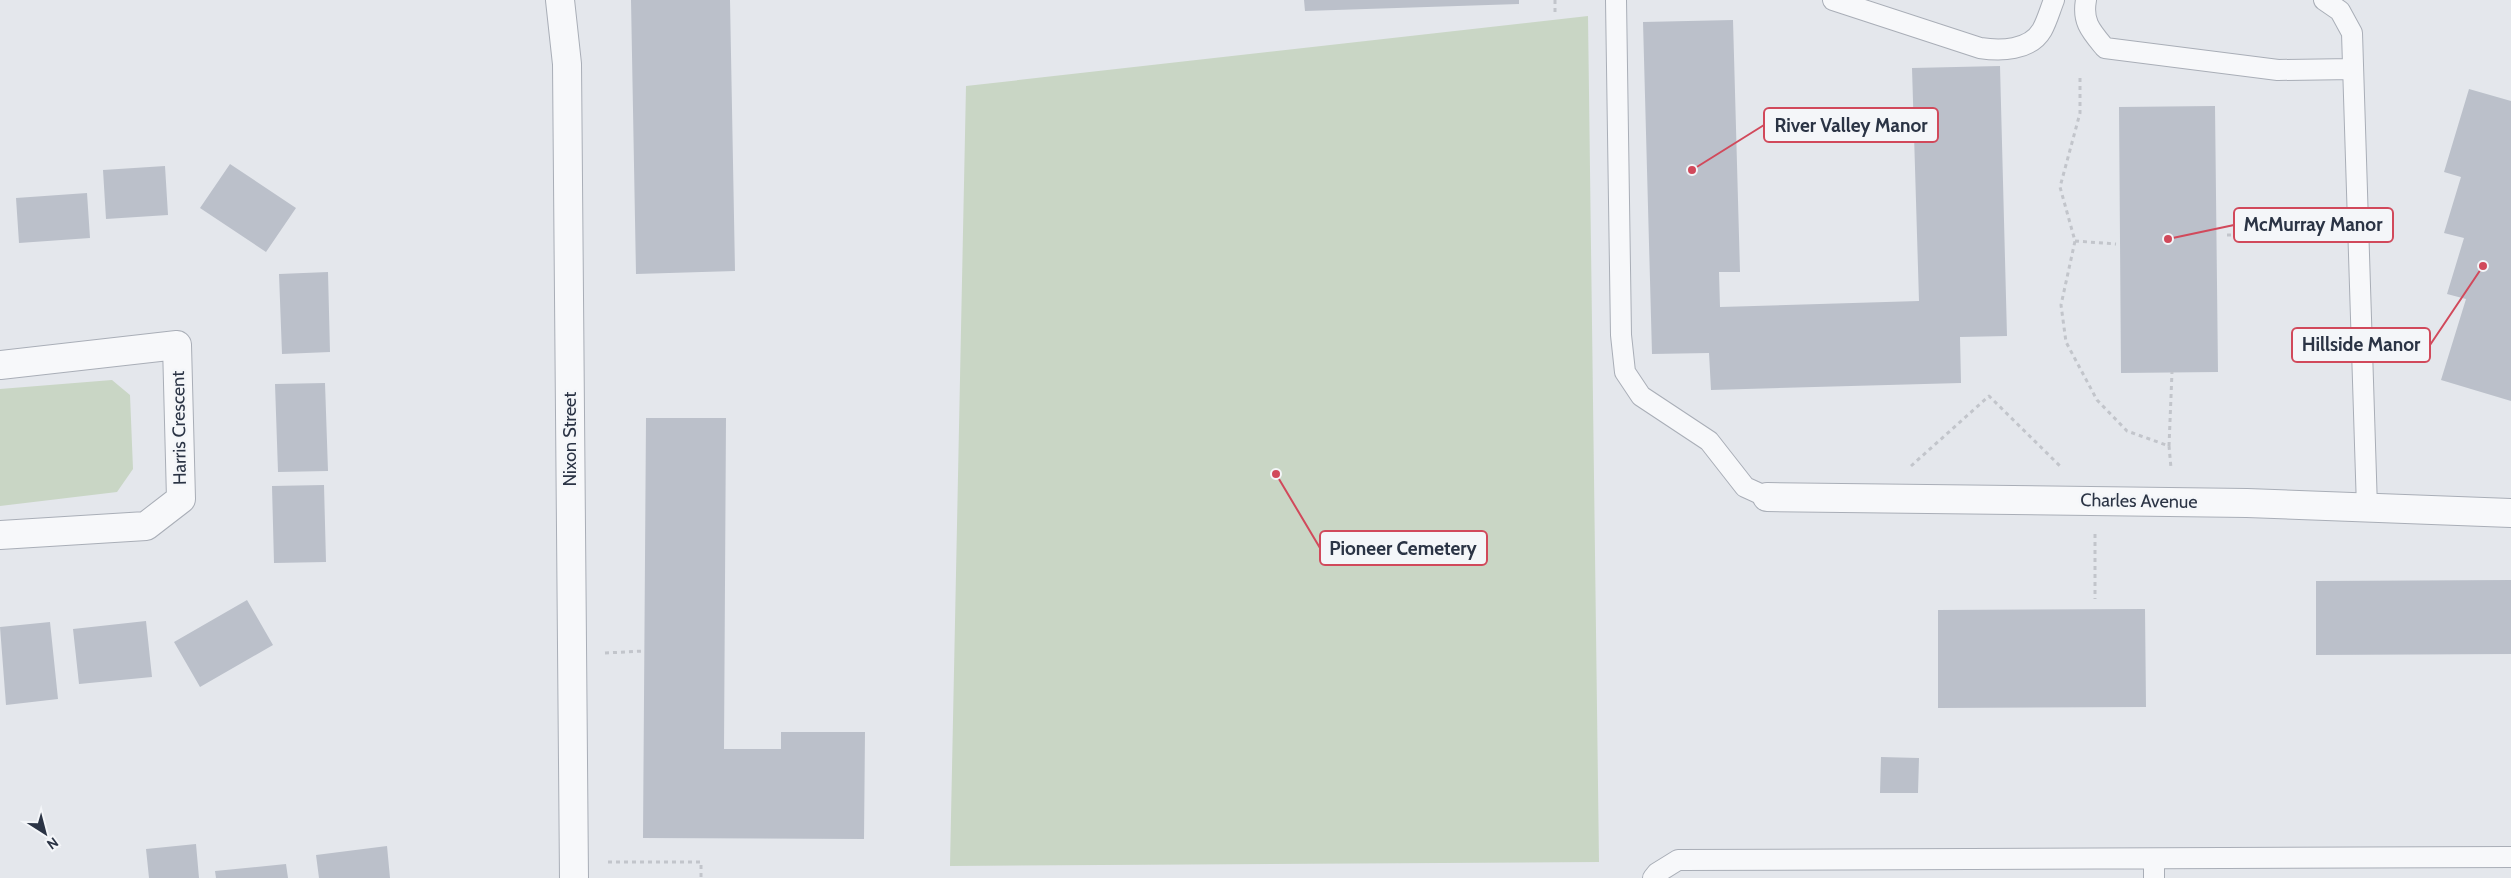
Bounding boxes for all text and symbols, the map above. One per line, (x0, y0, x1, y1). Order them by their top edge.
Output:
callout: River Valley Manor (1764, 108, 1938, 142)
text: River Valley Manor (1774, 114, 1928, 137)
callout: McMurray Manor (2234, 208, 2393, 242)
text: McMurray Manor (2244, 213, 2383, 236)
callout: Hillside Manor (2292, 328, 2430, 362)
text: Hillside Manor (2302, 333, 2421, 356)
street label: Harris Crescent (167, 371, 191, 485)
street label: Nixon Street (559, 392, 581, 486)
street label: Charles Avenue (2080, 489, 2198, 513)
callout: Pioneer Cemetery (1320, 531, 1487, 565)
text: Pioneer Cemetery (1329, 537, 1478, 560)
north arrow (20, 808, 70, 858)
text: N (43, 833, 62, 854)

